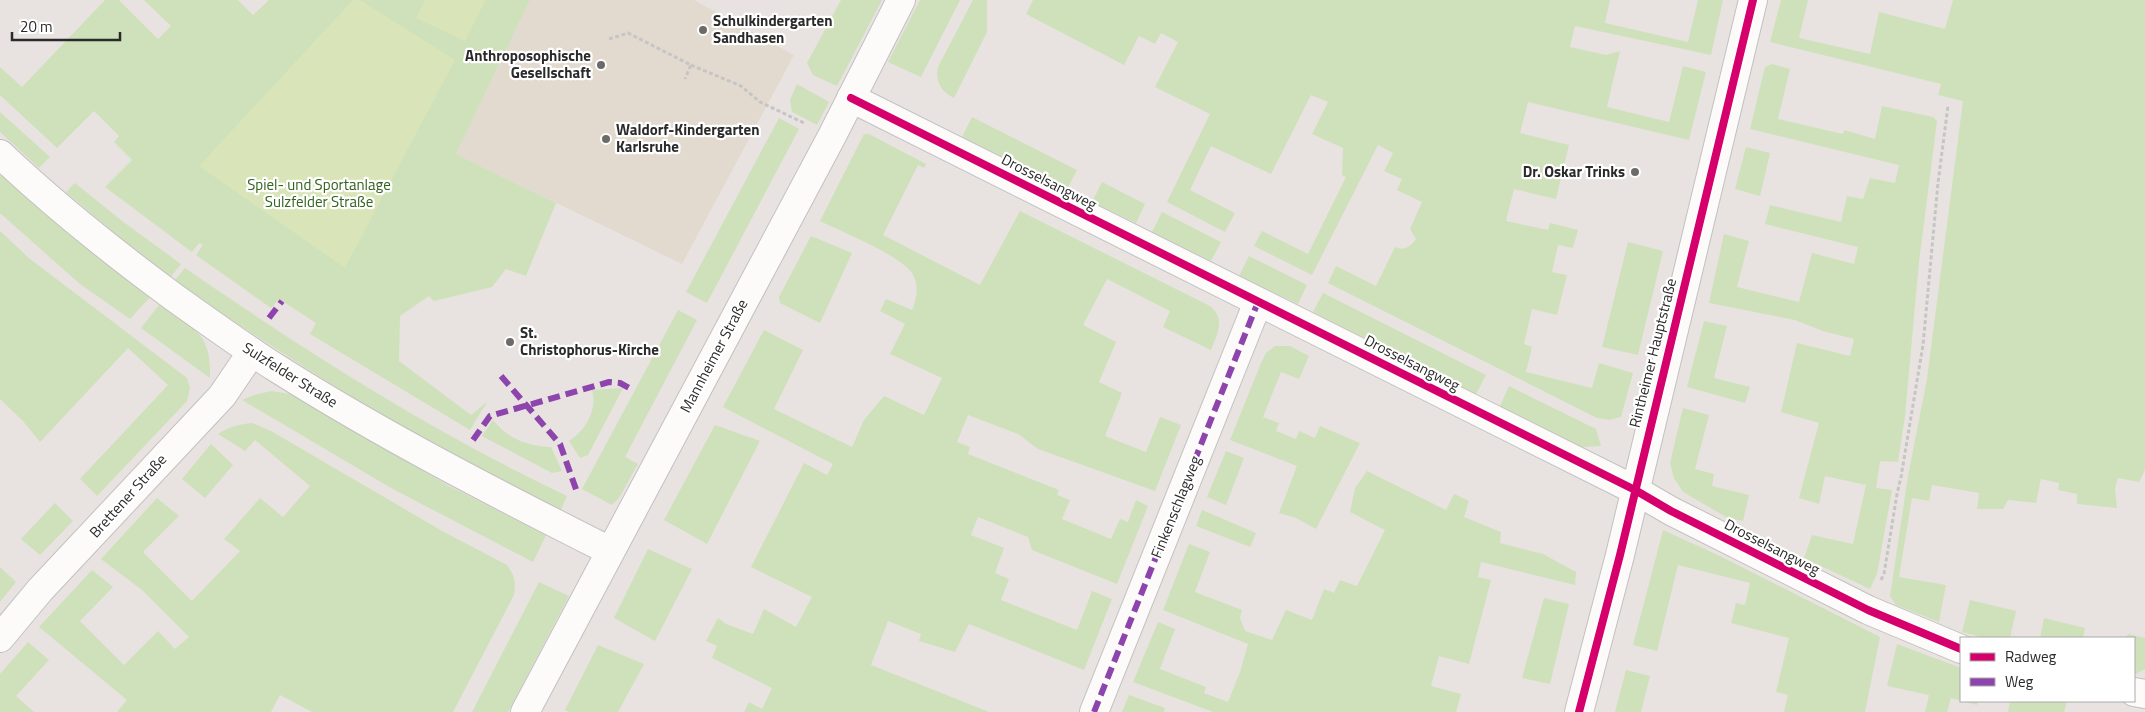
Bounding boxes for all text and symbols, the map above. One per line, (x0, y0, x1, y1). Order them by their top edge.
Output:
place label: Schulkindergarten Sandhasen (713, 9, 833, 49)
scale bar (12, 10, 120, 42)
text: 20 m (20, 15, 53, 38)
marker: Schulkindergarten Sandhasen (697, 24, 709, 36)
place label: Anthroposophische Gesellschaft (465, 44, 592, 84)
marker: Anthroposophische Gesellschaft (595, 59, 607, 71)
place label: Waldorf-Kindergarten Karlsruhe (616, 118, 759, 158)
marker: Waldorf-Kindergarten Karlsruhe (600, 133, 612, 145)
street label: Drosselsangweg (997, 148, 1101, 216)
place label: Dr. Oskar Trinks (1523, 160, 1625, 183)
marker: Dr. Oskar Trinks (1629, 166, 1641, 178)
park label: Spiel- und Sportanlage Sulzfelder Straße (247, 173, 391, 213)
street label: Rintheimer Hauptstraße (1623, 276, 1682, 430)
street label: Mannheimer Straße (674, 295, 753, 417)
place label: St. Christophorus-Kirche (520, 321, 659, 361)
street label: Drosselsangweg (1360, 329, 1464, 397)
street label: Sulzfelder Straße (238, 336, 342, 413)
marker: St. Christophorus-Kirche (504, 336, 516, 348)
street label: Brettener Straße (84, 449, 172, 543)
street label: Finkenschlagweg (1145, 452, 1207, 562)
street label: Drosselsangweg (1720, 513, 1824, 581)
legend (1960, 637, 2135, 702)
text: Radweg (2005, 645, 2057, 668)
text: Weg (2005, 670, 2034, 693)

